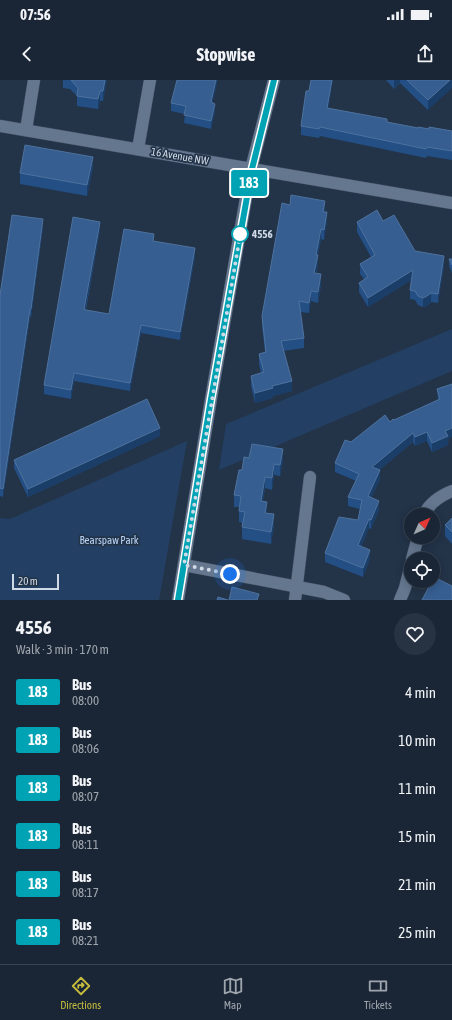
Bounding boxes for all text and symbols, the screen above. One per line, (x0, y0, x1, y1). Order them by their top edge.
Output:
text: 07:56 (20, 6, 51, 23)
icon: back (16, 43, 38, 65)
icon: share (414, 43, 436, 65)
text: Stopwise (197, 44, 255, 65)
street label: 16 Avenue NW (150, 145, 210, 167)
line badge: 183 (226, 170, 272, 196)
text: 183 (239, 175, 259, 191)
marker: 4556 (231, 225, 249, 243)
place label: 4556 (251, 228, 273, 240)
north arrow (404, 508, 440, 544)
map controls (404, 508, 440, 588)
park label: Bearspaw Park (79, 534, 139, 546)
button: locate (404, 552, 440, 588)
your location (220, 564, 240, 584)
scale bar (12, 572, 59, 591)
text: 20 m (18, 575, 38, 587)
button: heart (394, 613, 436, 655)
text: 4556 (16, 616, 52, 638)
text: Walk · 3 min · 170 m (16, 642, 109, 657)
text: Bus (72, 676, 92, 693)
text: 183 (28, 684, 48, 700)
text: 4 min (405, 684, 436, 701)
text: 08:00 (72, 693, 99, 708)
text: Bus (72, 724, 92, 741)
text: 183 (28, 732, 48, 748)
text: 10 min (398, 732, 436, 749)
text: 08:06 (72, 741, 99, 756)
text: Bus (72, 772, 92, 789)
text: 183 (28, 780, 48, 796)
text: 11 min (398, 780, 436, 797)
text: 08:07 (72, 789, 99, 804)
text: Bus (72, 820, 92, 837)
text: 183 (28, 828, 48, 844)
text: 15 min (398, 828, 436, 845)
text: 08:11 (72, 837, 99, 852)
text: Bus (72, 868, 92, 885)
text: 183 (28, 876, 48, 892)
text: 21 min (398, 876, 436, 893)
text: 08:17 (72, 885, 99, 900)
text: Bus (72, 916, 92, 933)
text: 183 (28, 924, 48, 940)
text: 25 min (398, 924, 436, 941)
text: 08:21 (72, 933, 99, 948)
tab: Directions (60, 975, 101, 1011)
tab: Map (222, 975, 244, 1011)
tab: Tickets (364, 975, 392, 1011)

